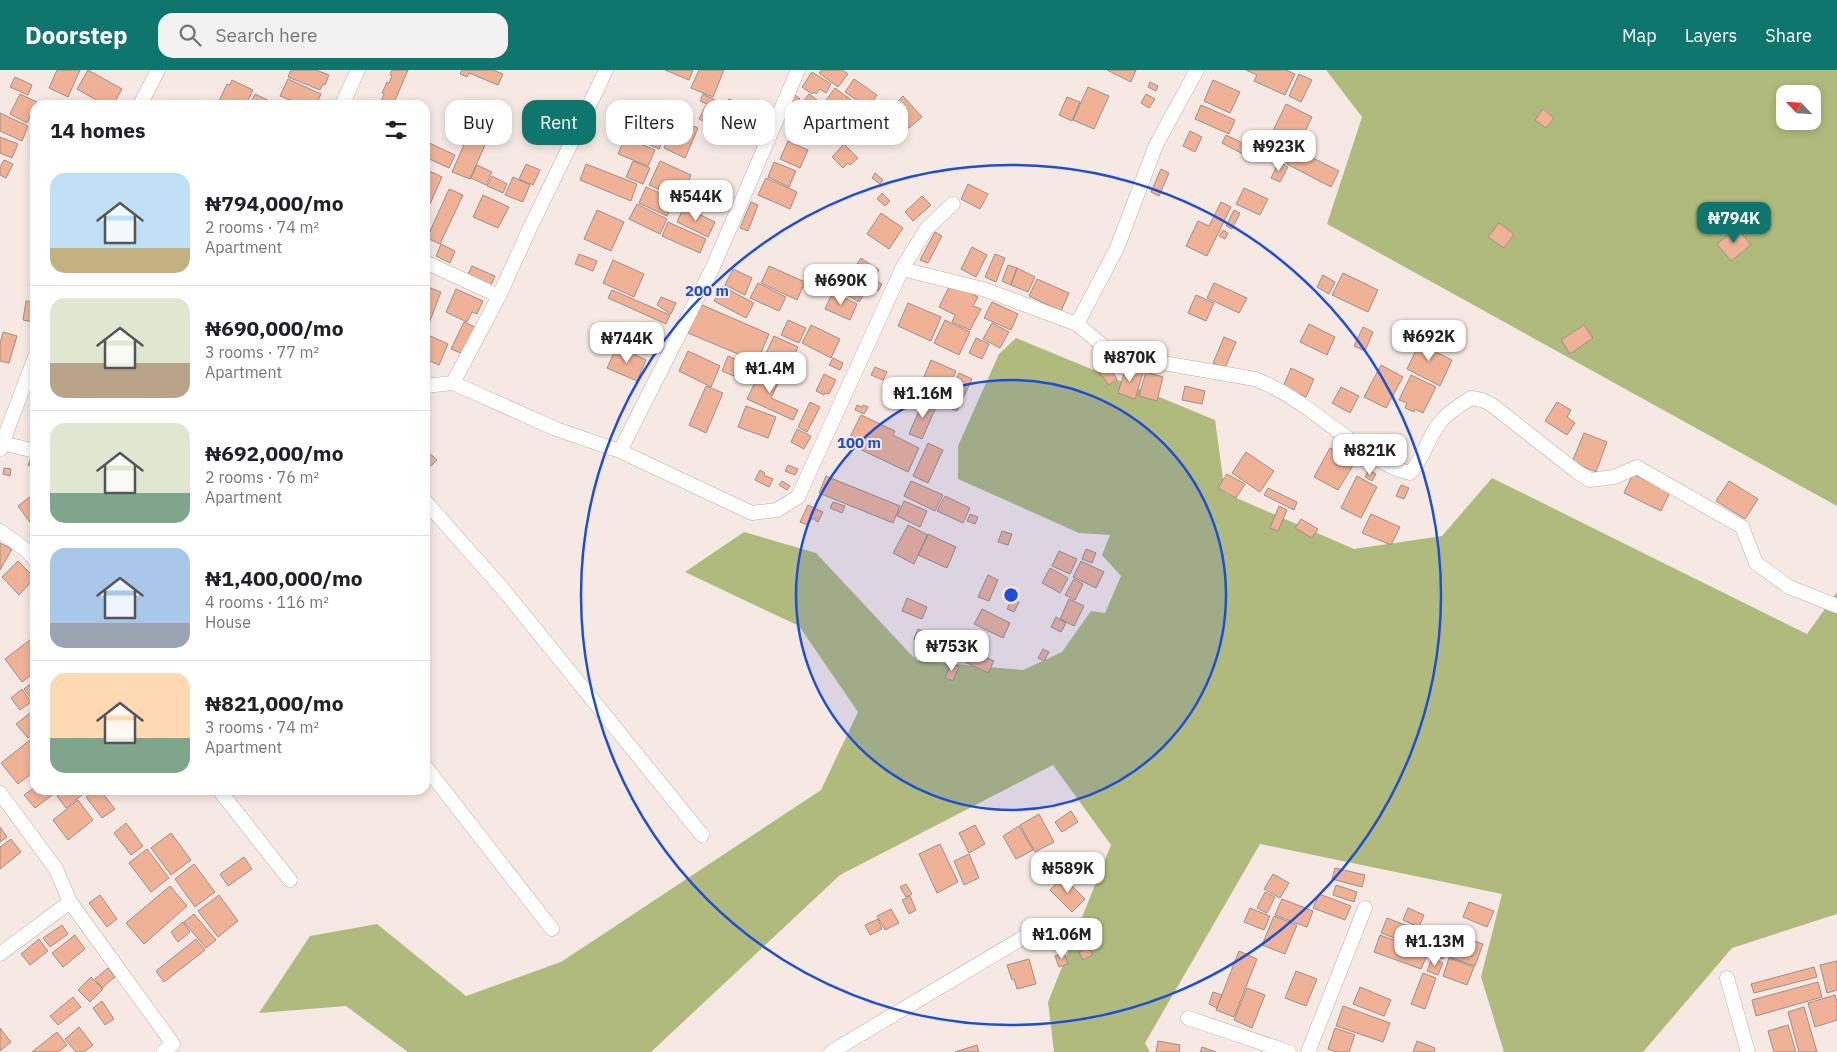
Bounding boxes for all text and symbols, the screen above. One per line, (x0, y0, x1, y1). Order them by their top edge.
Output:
search box (158, 13, 508, 58)
text: Doorstep (25, 19, 128, 51)
icon: search (176, 21, 204, 49)
text: Search here (216, 23, 317, 47)
text: Map (1622, 24, 1657, 47)
text: Layers (1685, 24, 1737, 47)
text: Share (1765, 24, 1812, 47)
north arrow (1776, 85, 1821, 130)
map controls (1776, 85, 1821, 130)
chip: Buy (445, 100, 512, 145)
chip: Rent (522, 100, 596, 145)
chip: Filters (606, 100, 693, 145)
chip: New (703, 100, 775, 145)
chip: Apartment (785, 100, 908, 145)
text: 14 homes (50, 116, 146, 144)
icon: filters (382, 116, 410, 144)
pin: ₦923K (1244, 129, 1314, 172)
text: ₦923K (1253, 136, 1305, 156)
pin: ₦544K (661, 180, 731, 222)
text: ₦544K (670, 186, 722, 206)
text: ₦794,000/mo (205, 189, 343, 217)
icon: home (90, 193, 150, 253)
pin: ₦794K (1699, 202, 1769, 244)
text: ₦794K (1708, 208, 1760, 228)
text: 2 rooms · 74 m² (205, 217, 319, 237)
text: Apartment (205, 237, 282, 257)
pin: ₦690K (806, 264, 876, 306)
text: ₦690K (815, 270, 867, 290)
text: 200 m (685, 281, 729, 300)
text: ₦690,000/mo (205, 314, 343, 342)
icon: home (90, 318, 150, 378)
pin: ₦692K (1394, 320, 1464, 362)
pin: ₦744K (592, 322, 662, 364)
text: ₦692K (1403, 326, 1455, 346)
text: ₦744K (601, 328, 653, 348)
pin: ₦870K (1095, 340, 1165, 383)
text: 3 rooms · 77 m² (205, 342, 319, 362)
text: ₦870K (1104, 347, 1156, 367)
pin: ₦1.4M (735, 352, 805, 394)
text: ₦1.4M (745, 358, 795, 378)
text: Apartment (205, 362, 282, 382)
pin: ₦1.16M (882, 376, 964, 419)
text: ₦1.16M (893, 383, 953, 403)
text: 100 m (837, 433, 881, 452)
pin: ₦821K (1335, 434, 1405, 476)
text: ₦692,000/mo (205, 439, 343, 467)
text: ₦821K (1344, 440, 1396, 460)
icon: home (90, 443, 150, 503)
text: 2 rooms · 76 m² (205, 467, 319, 487)
text: Apartment (205, 487, 282, 507)
text: ₦1,400,000/mo (205, 564, 363, 592)
icon: home (90, 568, 150, 628)
centre of rings (1002, 586, 1020, 604)
text: 4 rooms · 116 m² (205, 592, 329, 612)
text: House (205, 612, 251, 632)
pin: ₦753K (917, 630, 987, 672)
text: ₦753K (926, 636, 978, 656)
text: ₦821,000/mo (205, 689, 343, 717)
icon: home (90, 693, 150, 753)
text: 3 rooms · 74 m² (205, 717, 319, 737)
text: Apartment (205, 737, 282, 757)
pin: ₦589K (1033, 852, 1103, 894)
text: ₦589K (1042, 858, 1094, 878)
pin: ₦1.06M (1021, 918, 1103, 960)
text: ₦1.06M (1032, 924, 1092, 944)
pin: ₦1.13M (1394, 924, 1476, 967)
text: ₦1.13M (1405, 931, 1465, 951)

